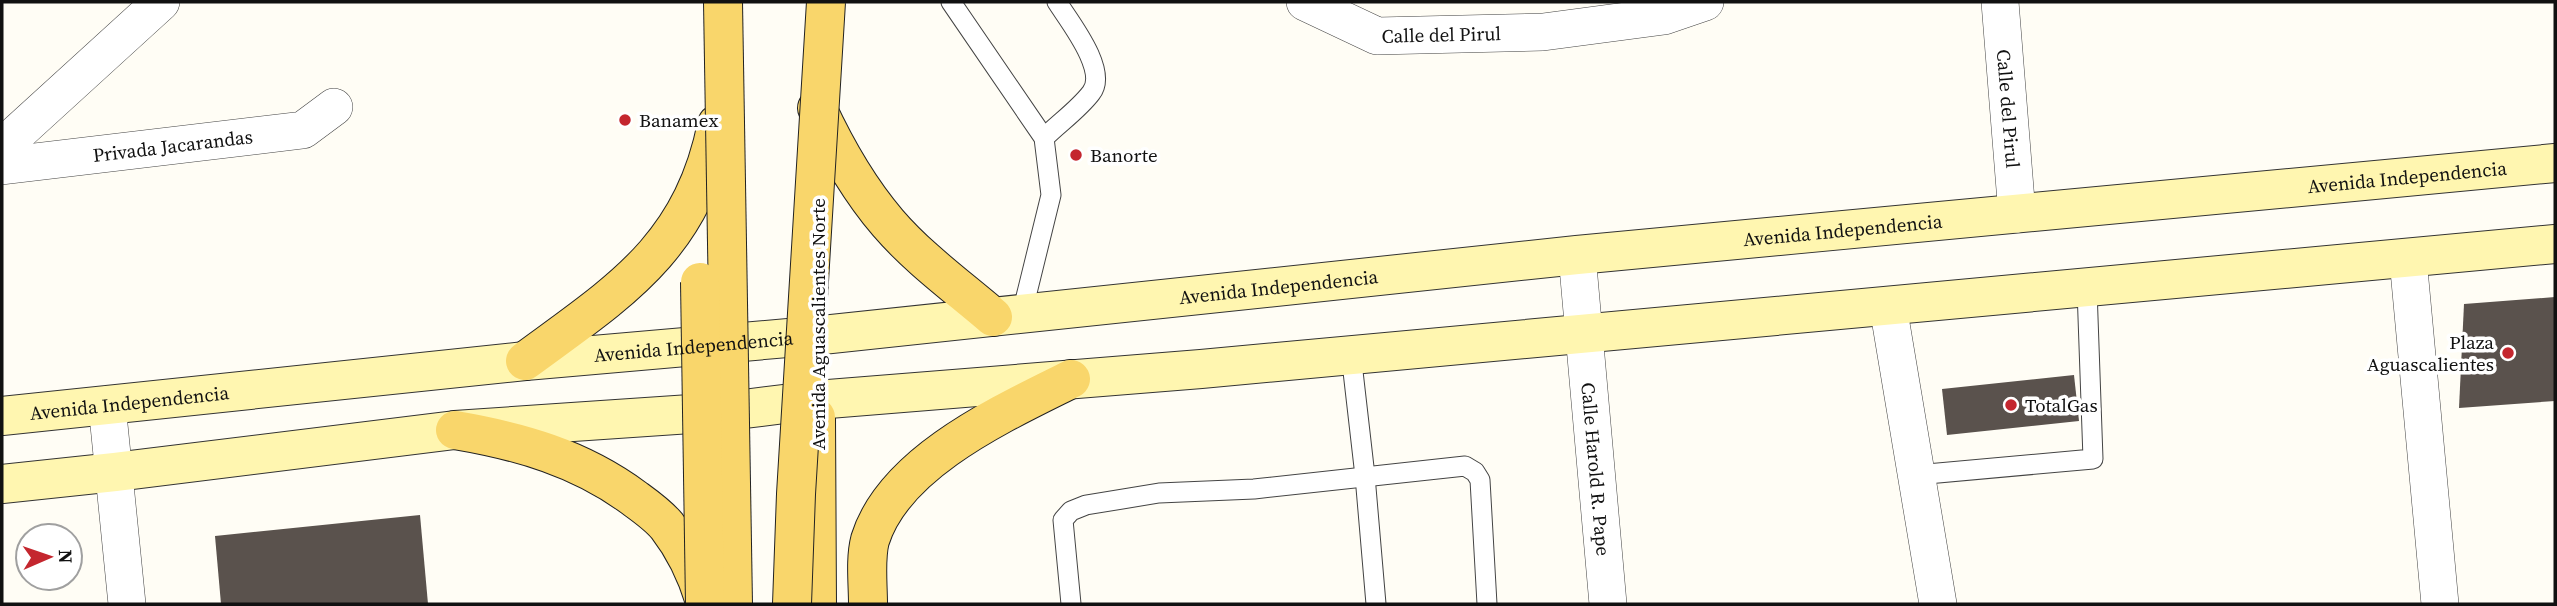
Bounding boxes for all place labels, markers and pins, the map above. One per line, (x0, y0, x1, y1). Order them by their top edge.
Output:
place label: Banamex (639, 107, 718, 133)
marker: Banamex (617, 112, 633, 128)
place label: Banorte (1090, 142, 1158, 168)
marker: Banorte (1068, 147, 1084, 163)
place label: Plaza Aguascalientes (2367, 329, 2494, 377)
marker: Plaza Aguascalientes (2500, 345, 2516, 361)
place label: TotalGas (2025, 392, 2098, 418)
marker: TotalGas (2003, 397, 2019, 413)

